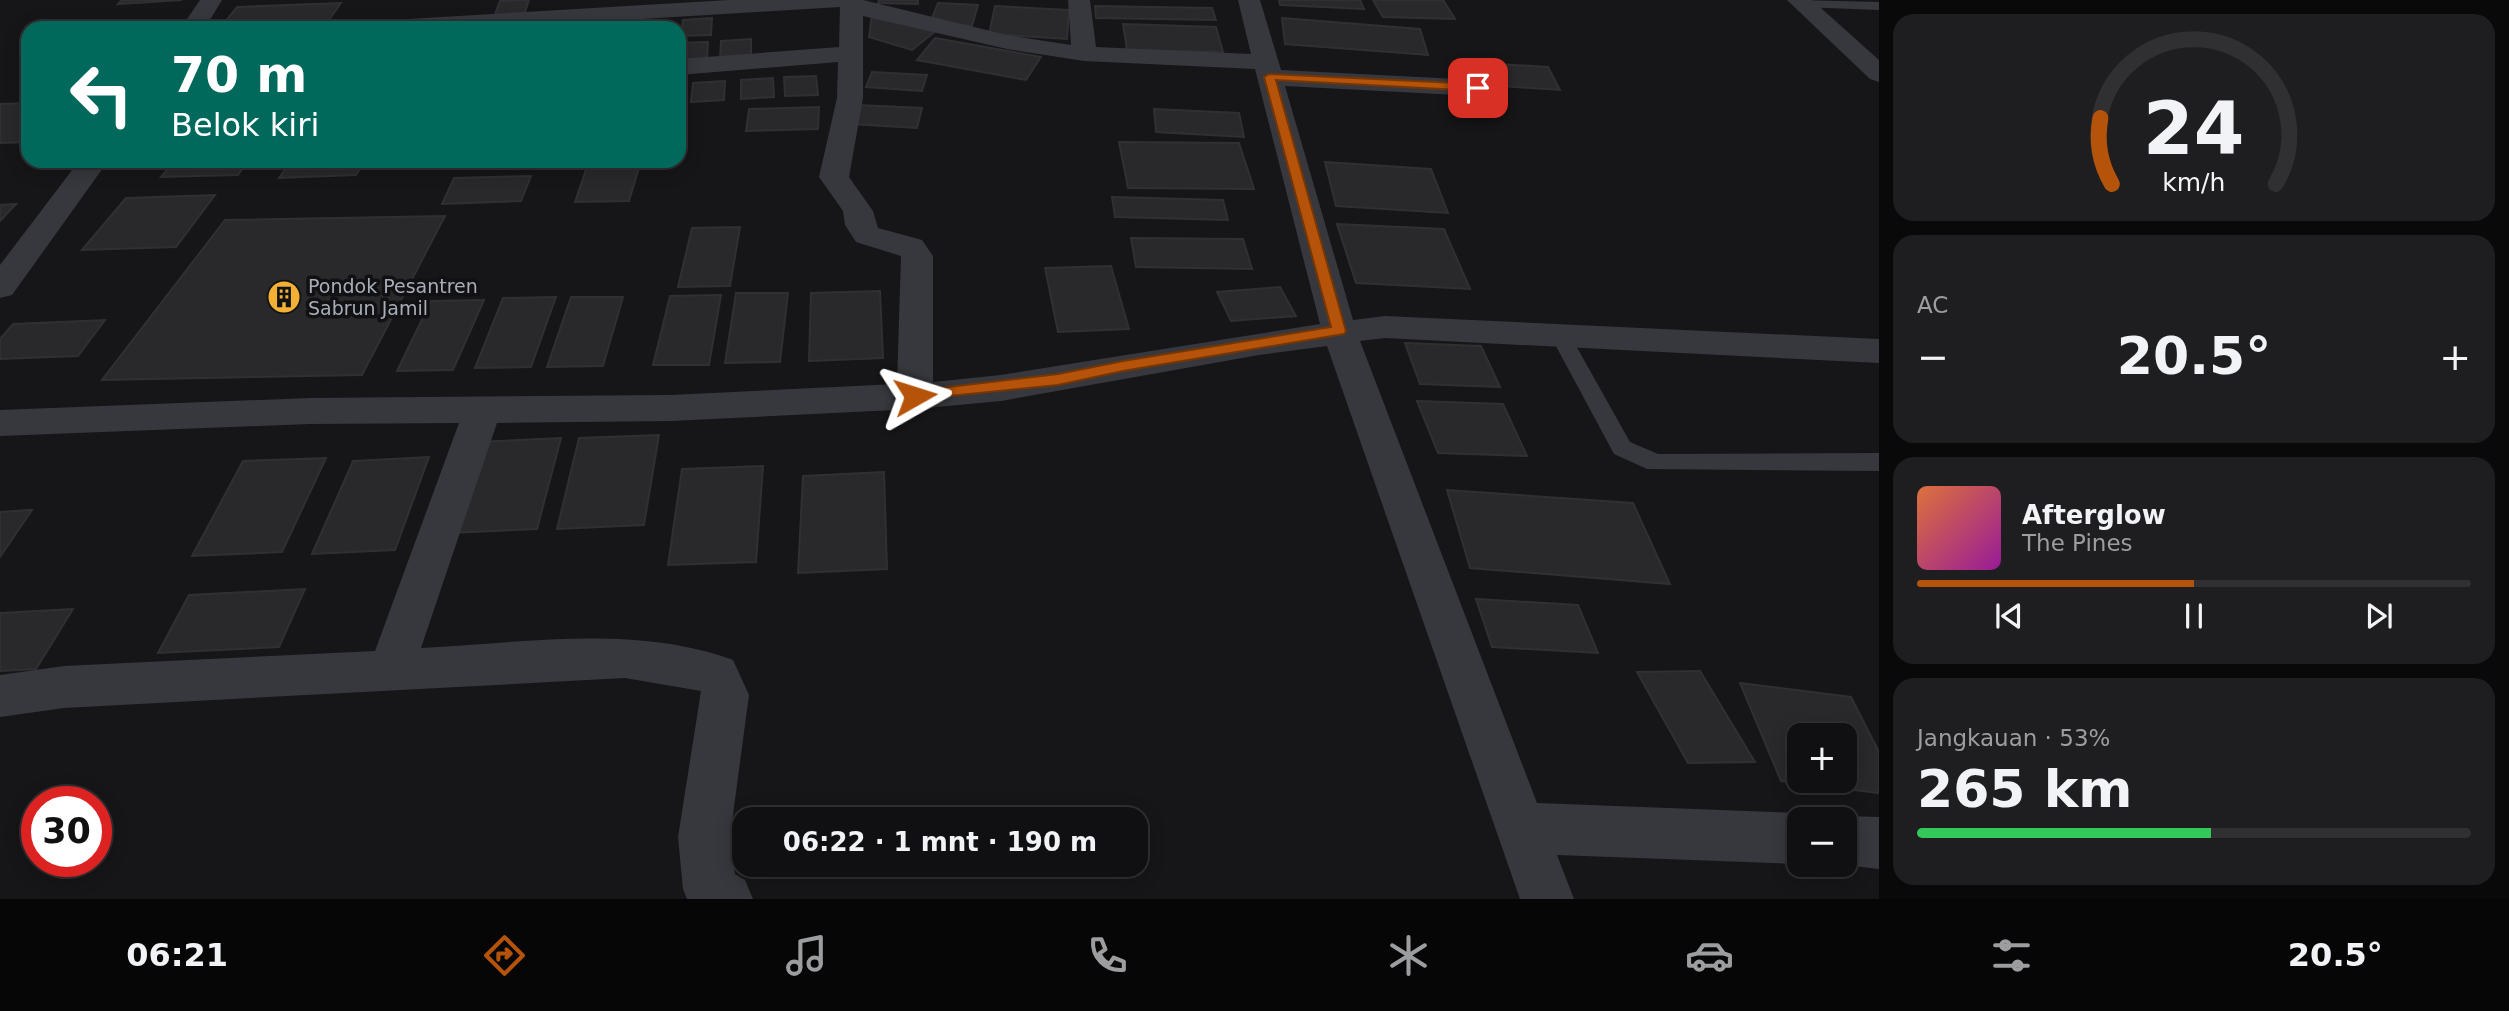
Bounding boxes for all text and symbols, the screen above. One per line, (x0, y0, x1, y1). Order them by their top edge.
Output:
text: 70 m (171, 47, 307, 104)
icon: left (56, 49, 147, 140)
pin (1448, 58, 1508, 118)
icon: arrive (1459, 69, 1497, 107)
text: 24 (2143, 86, 2245, 171)
text: Belok kiri (171, 106, 319, 144)
text: km/h (2162, 167, 2226, 196)
place label: Pondok Pesantren Sabrun Jamil (308, 275, 478, 319)
building icon: Pondok Pesantren Sabrun Jamil (265, 278, 303, 316)
text: AC (1917, 292, 1948, 318)
text: 20.5° (2117, 326, 2271, 386)
text: − (1917, 335, 1949, 379)
text: + (2439, 335, 2471, 379)
position arrow (878, 359, 952, 433)
text: Afterglow (2022, 500, 2166, 530)
text: The Pines (2022, 530, 2133, 556)
icon: previous (1990, 597, 2028, 635)
icon: pause (2175, 597, 2213, 635)
icon: next (2360, 597, 2398, 635)
map controls (1787, 723, 1857, 877)
button: + (1787, 723, 1857, 793)
text: Jangkauan · 53% (1917, 725, 2110, 751)
text: 265 km (1917, 759, 2132, 819)
speed limit sign: 30 (21, 786, 112, 877)
button: − (1787, 807, 1857, 877)
text: 06:22 · 1 mnt · 190 m (783, 827, 1097, 857)
icon: directions (480, 931, 529, 980)
icon: music (782, 931, 831, 980)
icon: phone (1083, 931, 1132, 980)
icon: climate (1384, 931, 1433, 980)
icon: car (1685, 931, 1734, 980)
icon: filters (1987, 931, 2036, 980)
text: 06:21 (126, 936, 228, 974)
text: 20.5° (2288, 936, 2383, 974)

